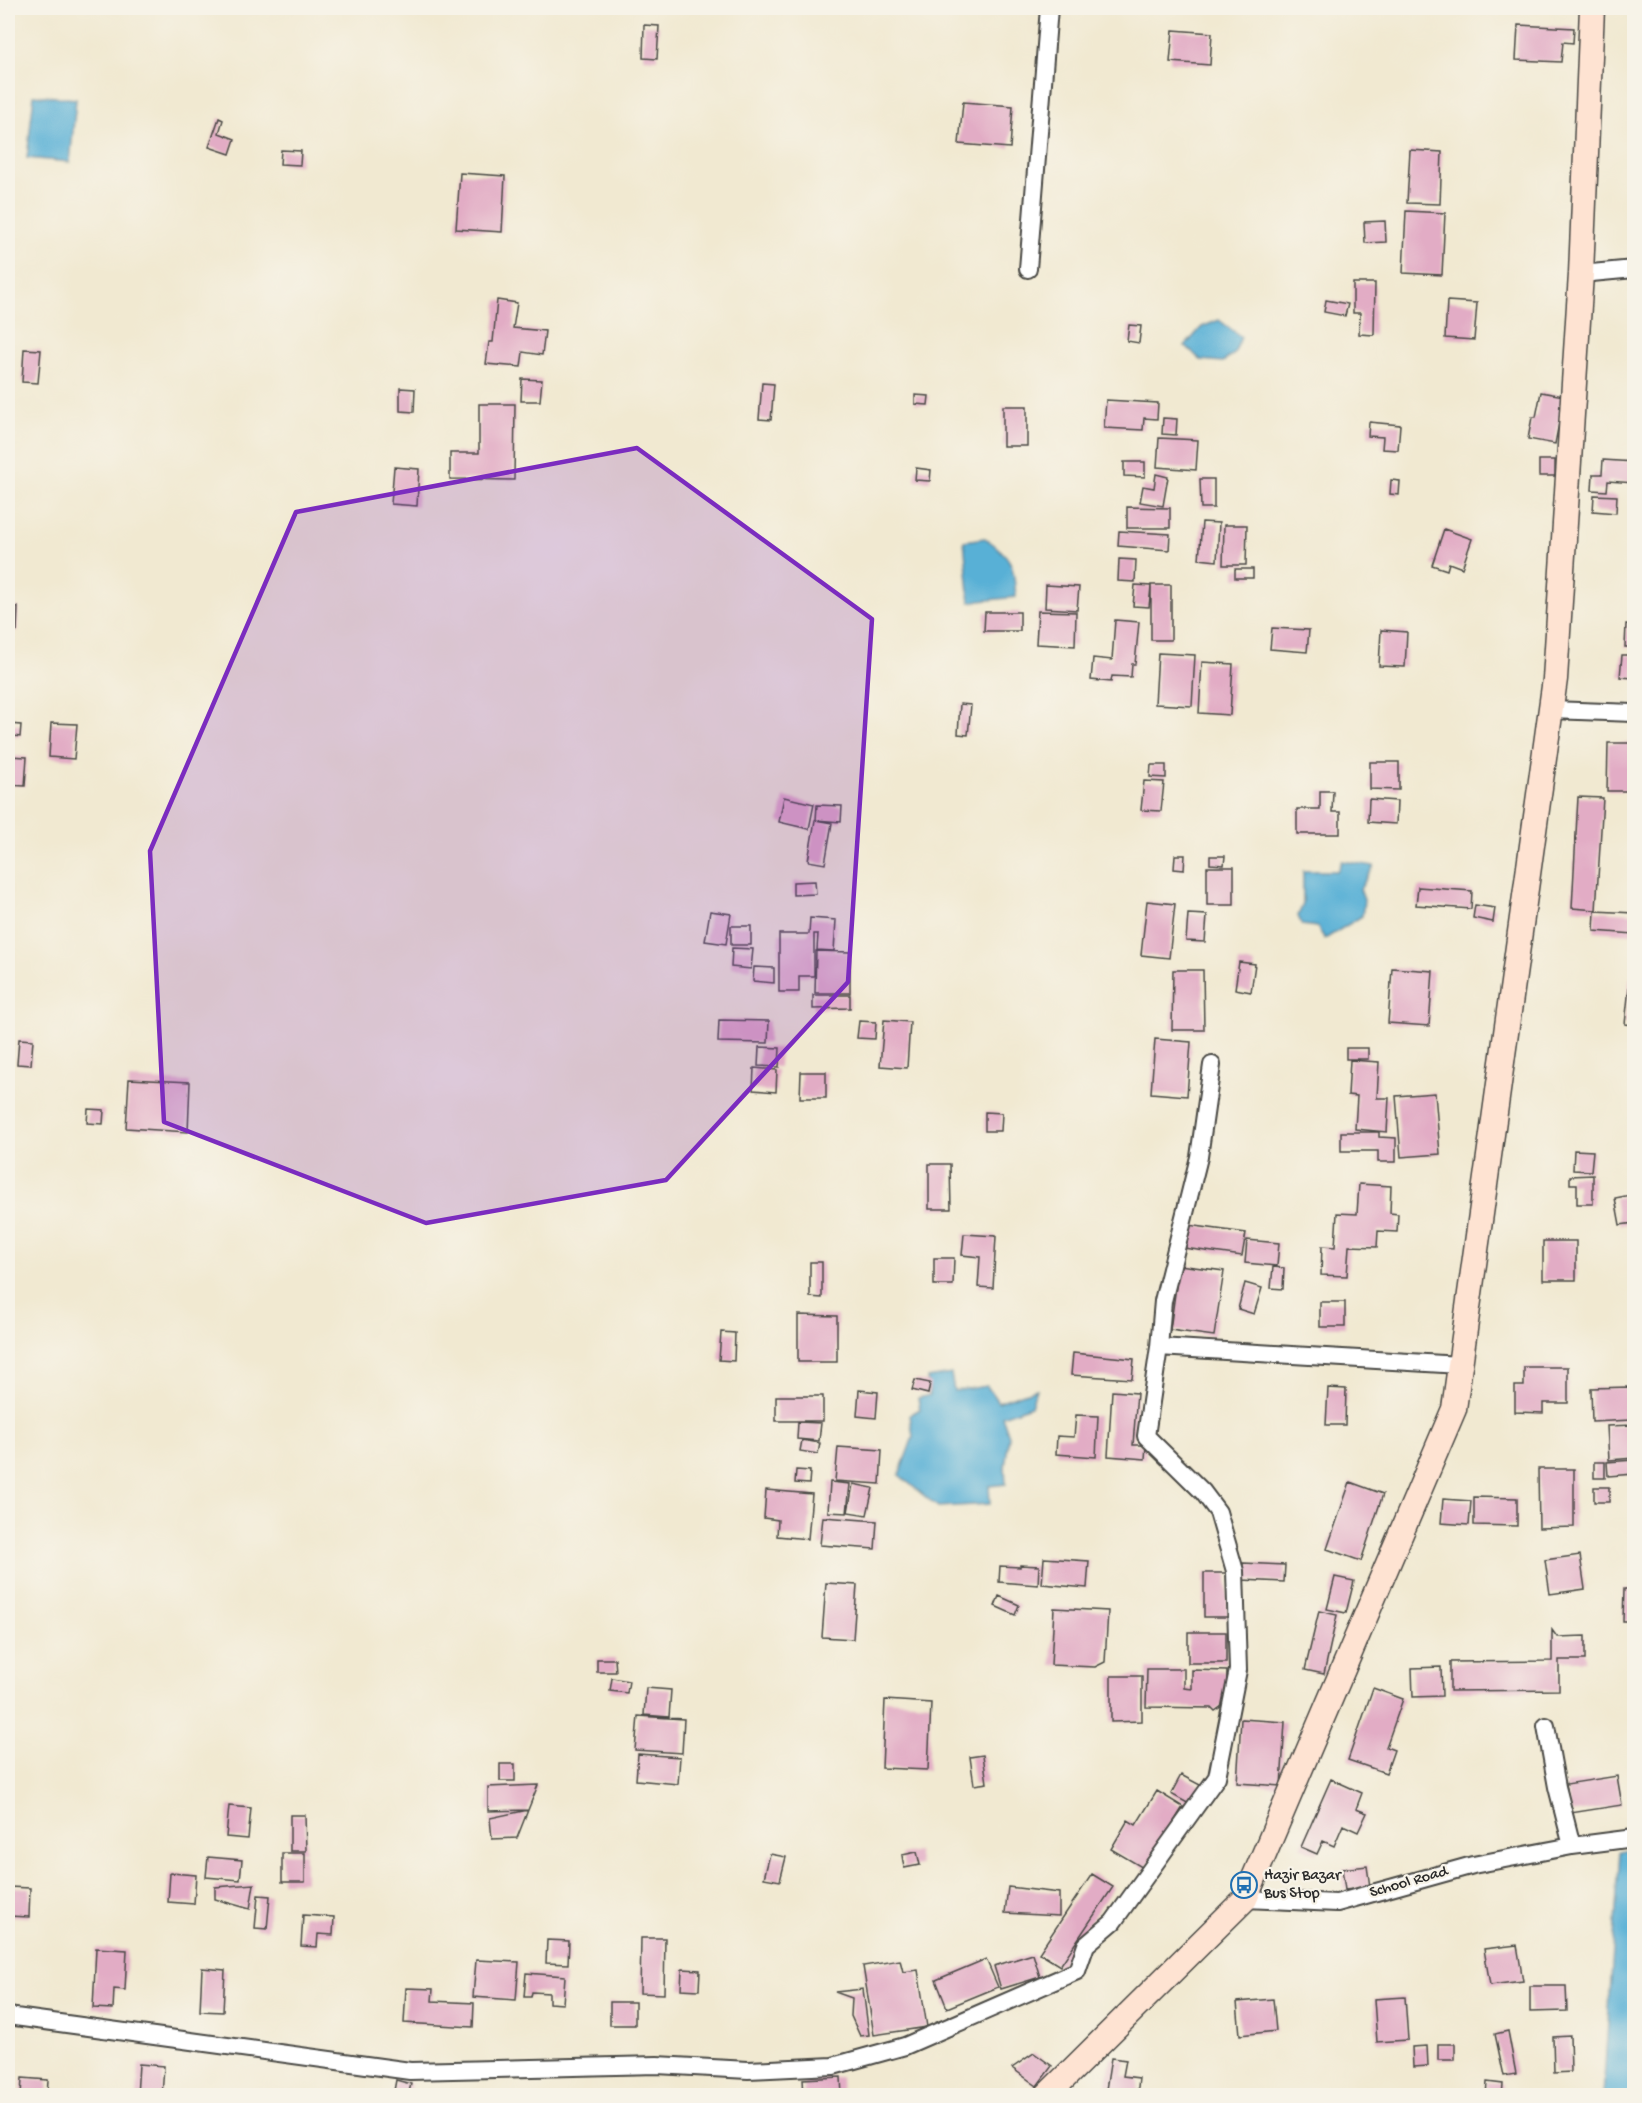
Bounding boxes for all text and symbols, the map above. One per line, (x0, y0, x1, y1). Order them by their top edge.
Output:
street label: School Road (1368, 1862, 1452, 1903)
place label: Hazir Bazar Bus Stop (1263, 1867, 1342, 1904)
bus stop icon: Hazir Bazar Bus Stop (1229, 1870, 1259, 1900)

